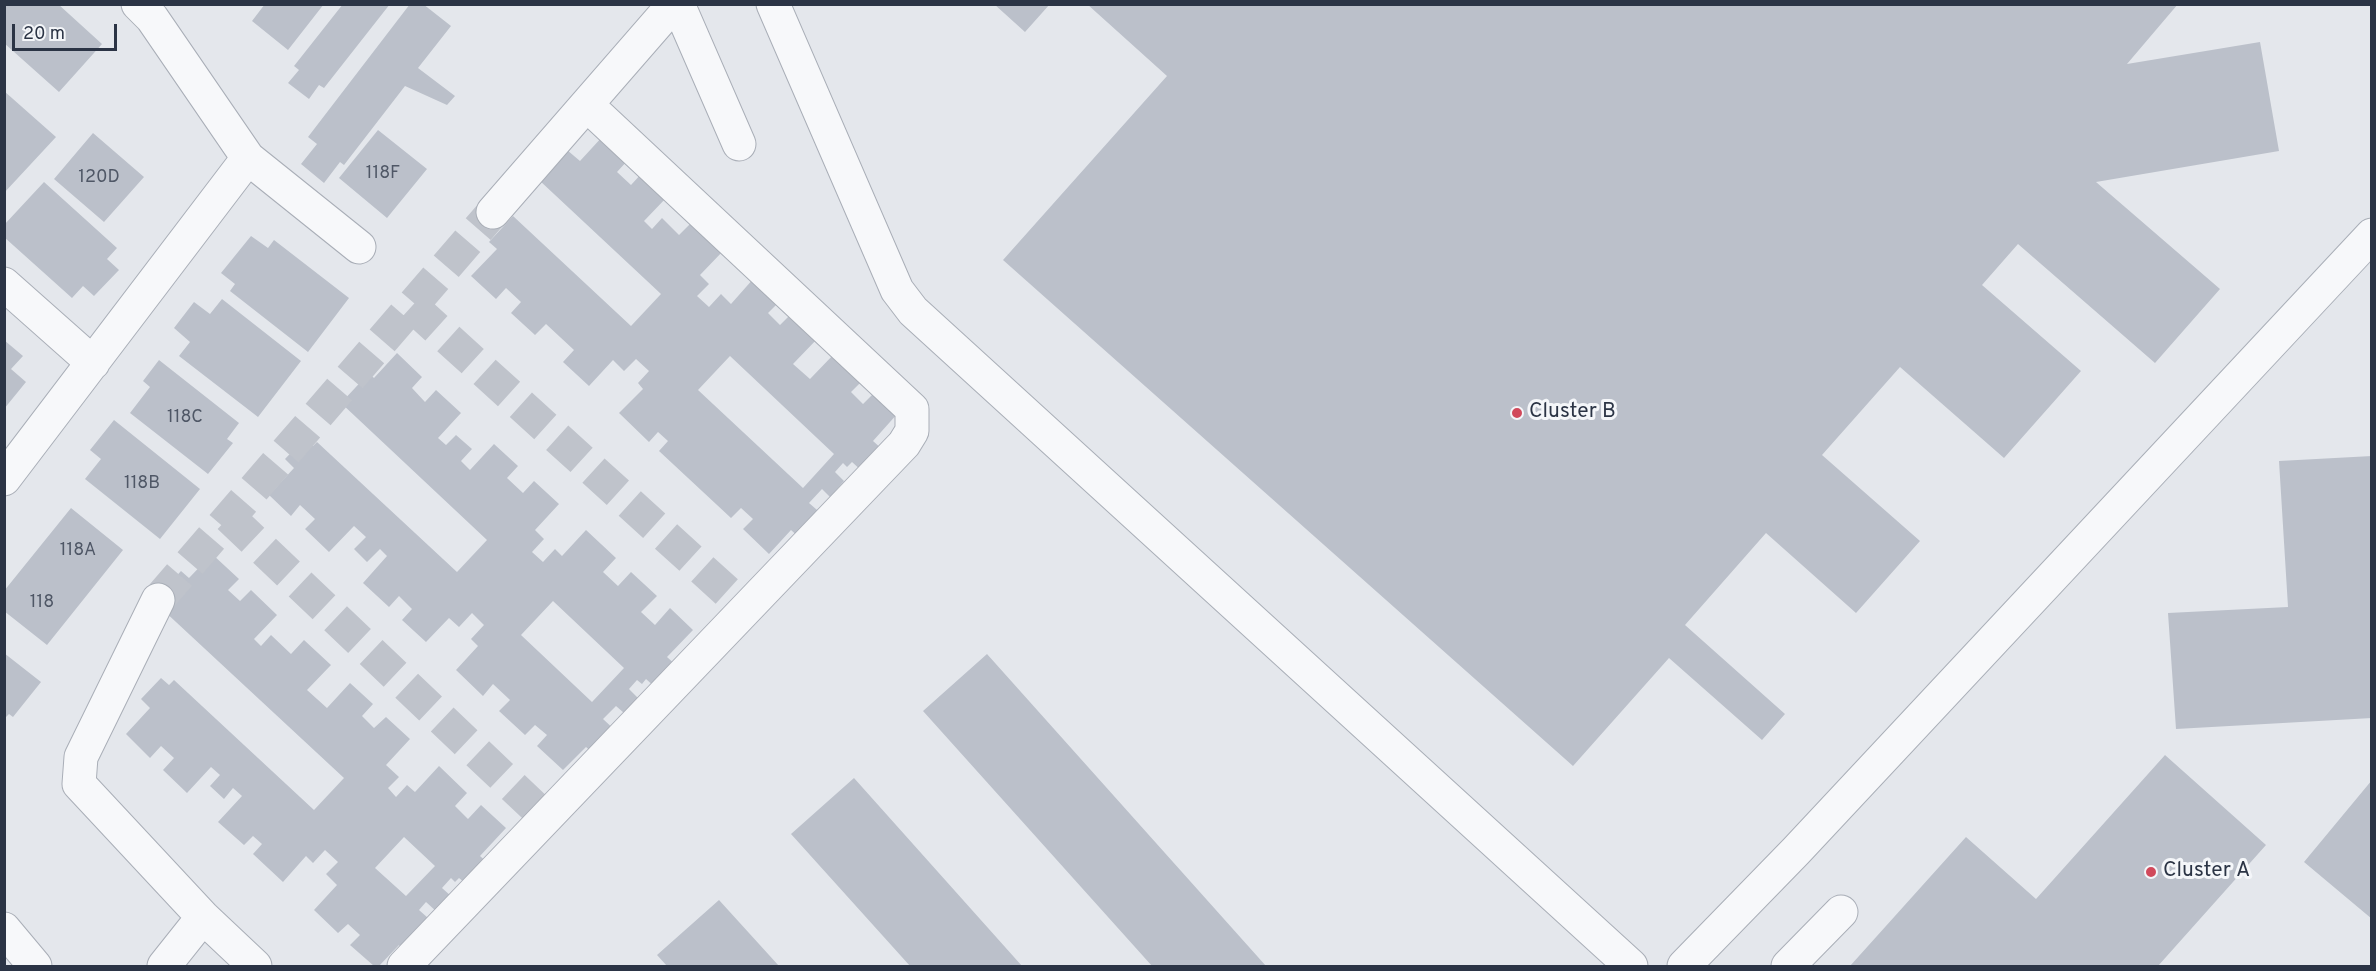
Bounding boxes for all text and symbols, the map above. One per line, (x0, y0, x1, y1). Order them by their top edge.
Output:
scale bar (15, 12, 120, 50)
text: 20 m (23, 23, 65, 46)
house number: 118F (366, 163, 400, 185)
house number: 120D (78, 167, 120, 189)
place label: Cluster B (1529, 400, 1616, 426)
marker: Cluster B (1510, 406, 1524, 420)
house number: 118C (167, 407, 203, 429)
house number: 118B (124, 473, 160, 495)
house number: 118A (60, 540, 96, 562)
house number: 118 (30, 592, 54, 614)
place label: Cluster A (2163, 859, 2250, 885)
marker: Cluster A (2144, 865, 2158, 879)

